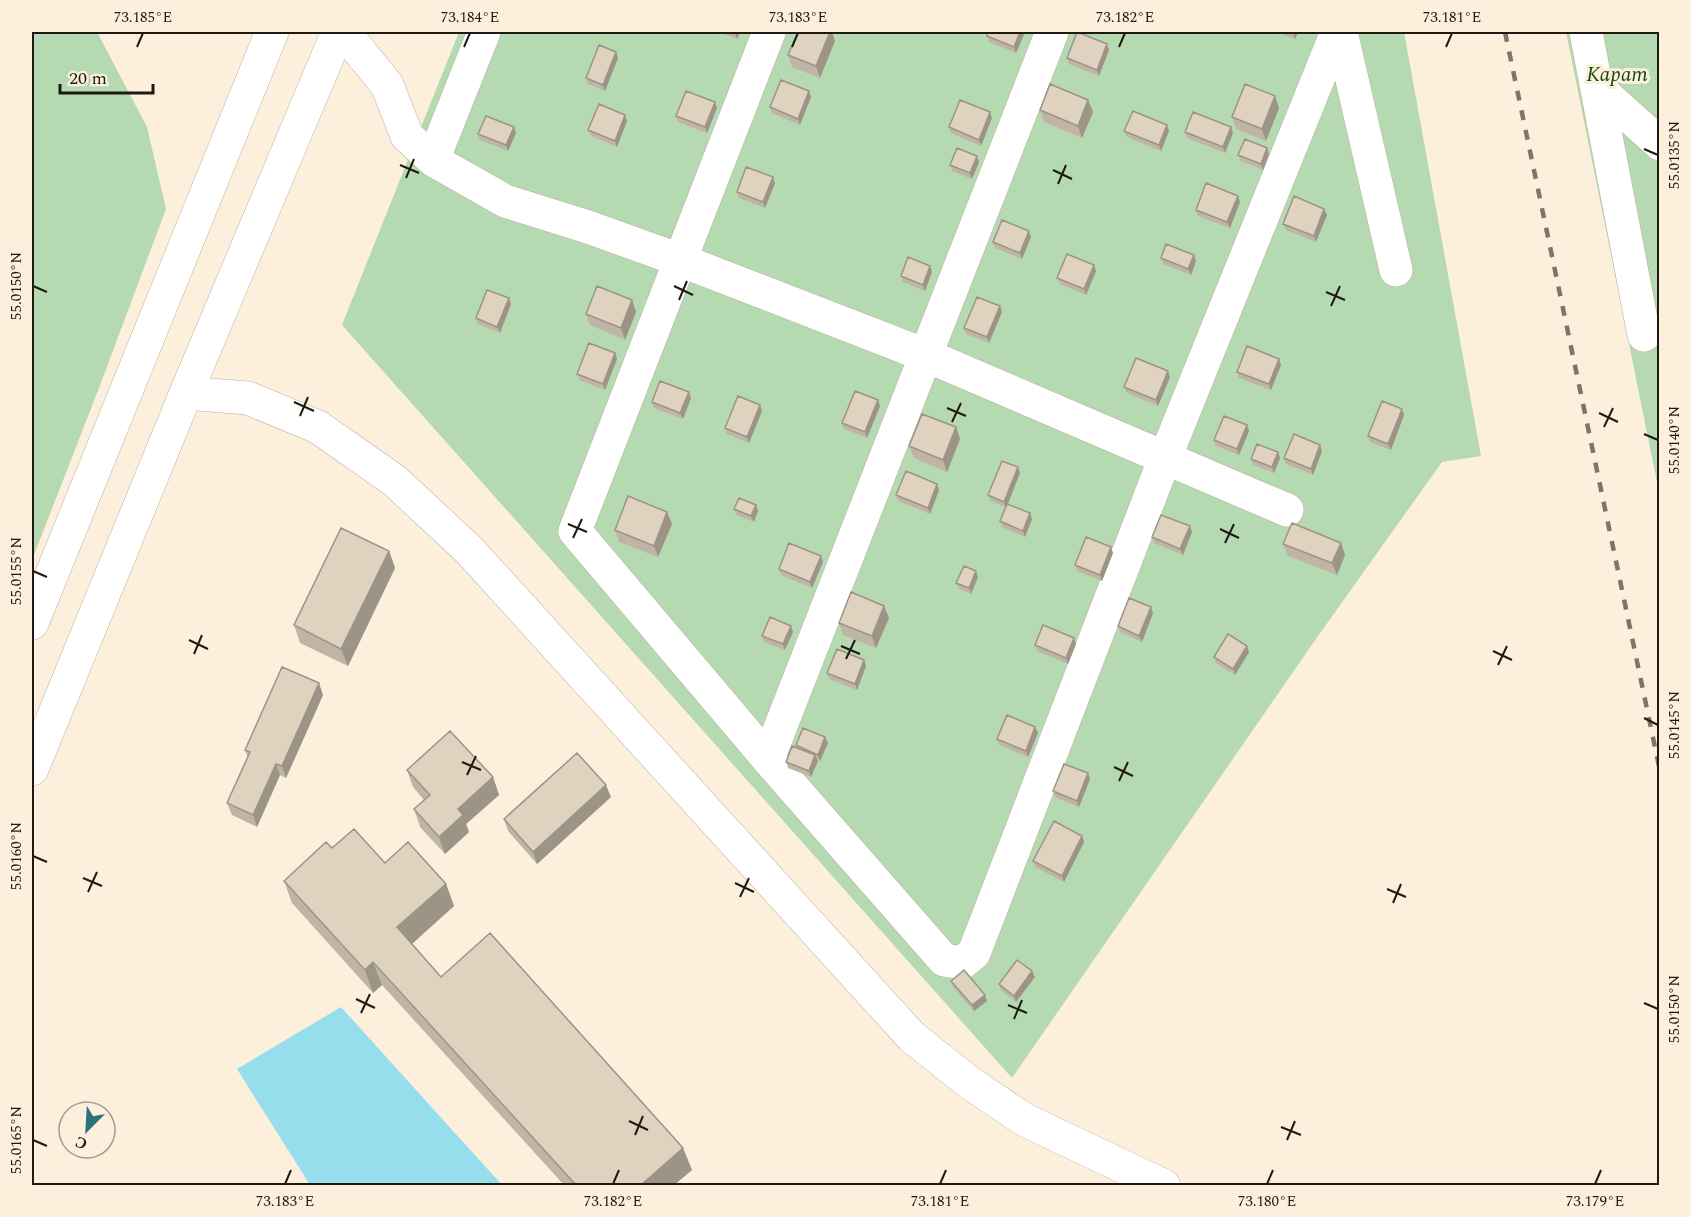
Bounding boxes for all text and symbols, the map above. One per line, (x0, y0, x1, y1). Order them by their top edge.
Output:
text: 73.185°E (114, 6, 172, 29)
text: 73.184°E (441, 6, 499, 29)
text: 73.183°E (769, 6, 827, 29)
text: 73.182°E (1096, 6, 1154, 29)
text: 73.181°E (1423, 6, 1481, 29)
scale bar (60, 57, 153, 95)
park label: Карат (1586, 59, 1648, 91)
text: 20 m (69, 65, 107, 92)
text: 55.0135°N (1663, 121, 1686, 189)
text: 55.0150°N (5, 252, 28, 320)
text: 55.0140°N (1663, 406, 1686, 474)
text: 55.0155°N (5, 537, 28, 605)
text: 55.0145°N (1663, 691, 1686, 759)
text: 55.0160°N (5, 822, 28, 890)
text: 55.0150°N (1663, 975, 1686, 1043)
north arrow (57, 1100, 117, 1160)
text: 55.0165°N (5, 1106, 28, 1174)
text: С (71, 1130, 91, 1156)
text: 73.183°E (256, 1190, 314, 1213)
text: 73.182°E (584, 1190, 642, 1213)
text: 73.181°E (911, 1190, 969, 1213)
text: 73.180°E (1238, 1190, 1296, 1213)
text: 73.179°E (1566, 1190, 1624, 1213)

